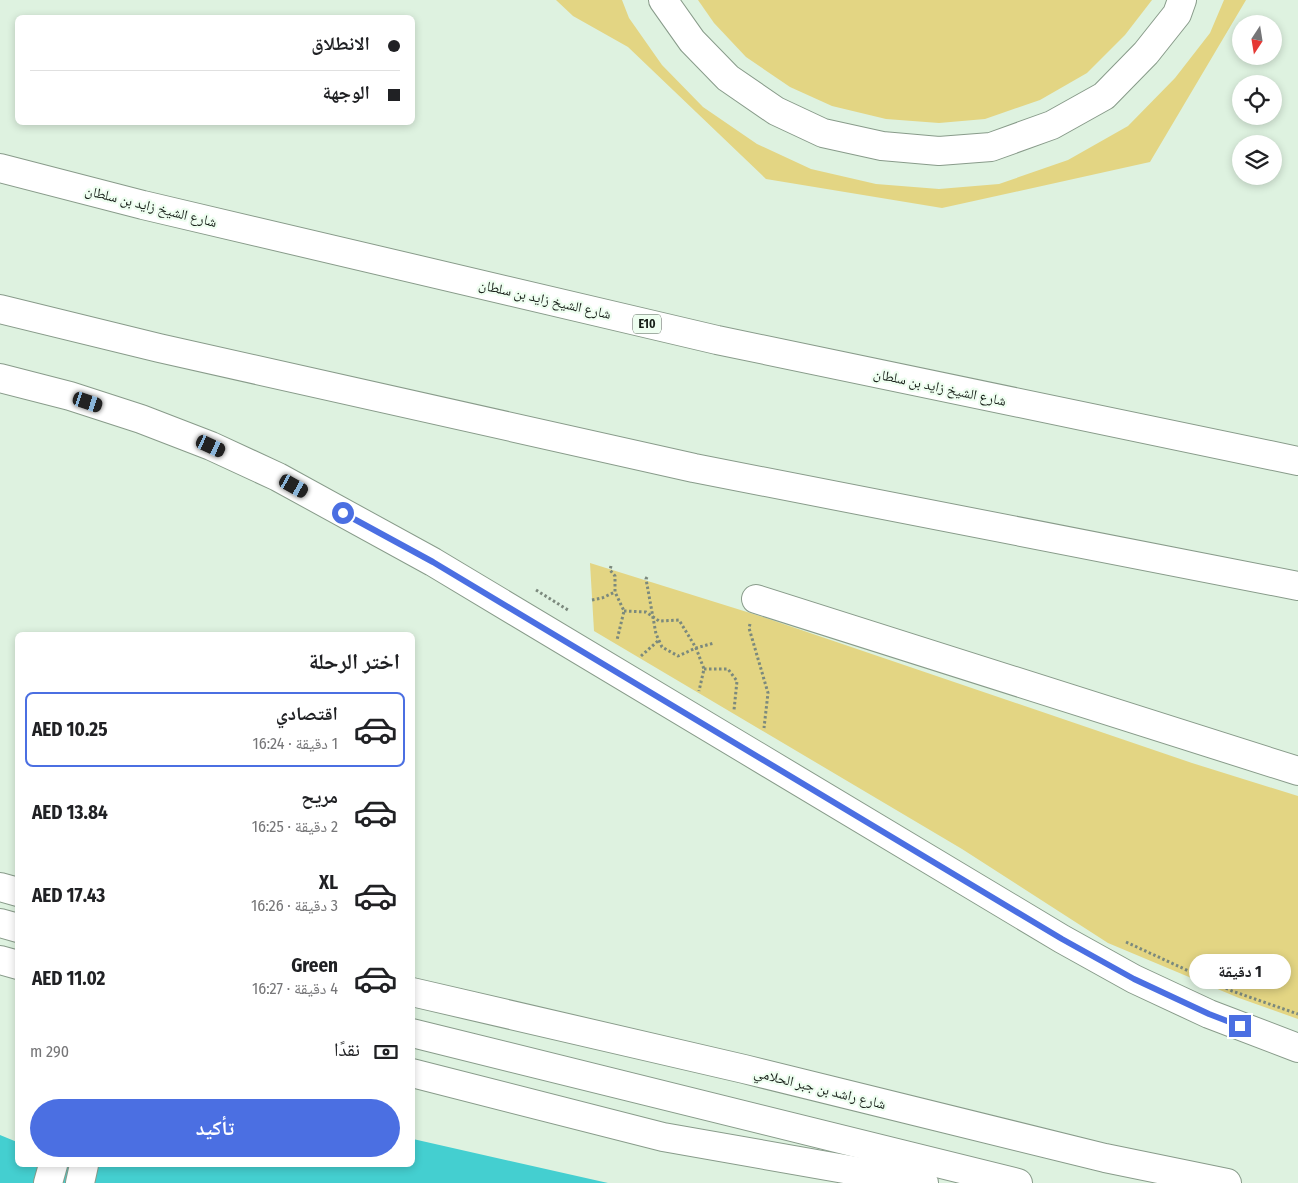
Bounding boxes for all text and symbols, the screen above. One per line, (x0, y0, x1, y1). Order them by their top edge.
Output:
north arrow (1232, 15, 1282, 65)
map controls (1232, 15, 1282, 185)
text: الانطلاق (311, 32, 370, 55)
button: locate (1232, 75, 1282, 125)
text: الوجهة (322, 81, 370, 104)
button: layers (1232, 135, 1282, 185)
street label: شارع الشيخ زايد بن سلطان (83, 182, 218, 232)
street label: شارع الشيخ زايد بن سلطان (477, 276, 613, 324)
road number: E10 (633, 314, 661, 334)
street label: شارع الشيخ زايد بن سلطان (872, 365, 1008, 411)
car (71, 390, 104, 414)
car (194, 433, 227, 459)
car (277, 472, 310, 500)
route start (332, 502, 354, 524)
text: اختر الرحلة (309, 648, 400, 675)
text: اقتصادي (276, 702, 338, 725)
icon: car (353, 707, 398, 752)
text: AED 10.25 (32, 718, 107, 741)
text: 1 دقيقة · 16:24 (252, 734, 338, 753)
text: مريح (301, 785, 338, 808)
icon: car (353, 790, 398, 835)
text: AED 13.84 (32, 801, 108, 824)
text: 2 دقيقة · 16:25 (252, 817, 338, 836)
text: XL (319, 871, 338, 894)
icon: car (353, 873, 398, 918)
text: AED 17.43 (32, 884, 105, 907)
text: 3 دقيقة · 16:26 (251, 896, 338, 915)
text: Green (291, 954, 338, 977)
callout: 1 دقيقة (1189, 954, 1291, 988)
icon: car (353, 956, 398, 1001)
text: 1 دقيقة (1218, 962, 1262, 981)
text: AED 11.02 (32, 967, 105, 990)
text: 4 دقيقة · 16:27 (252, 979, 338, 998)
route end (1229, 1015, 1251, 1037)
text: نقدًا (334, 1038, 360, 1061)
icon: cash (372, 1038, 400, 1066)
text: 290 m (30, 1042, 69, 1061)
street label: شارع راشد بن جبر الحلامي (752, 1064, 888, 1116)
button: تأكيد (30, 1099, 400, 1157)

